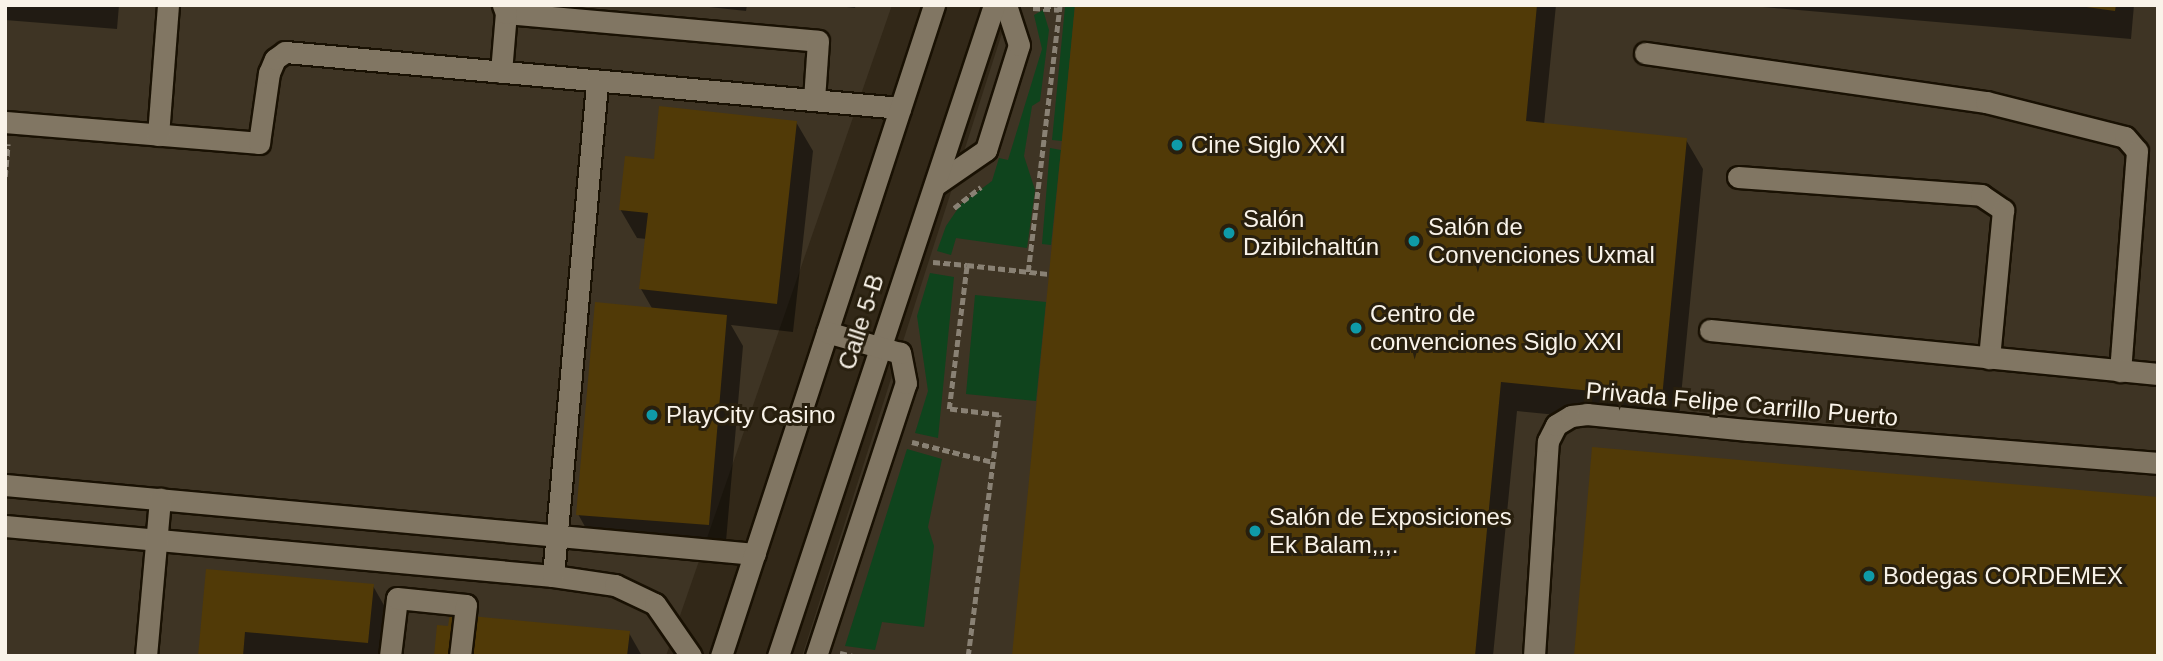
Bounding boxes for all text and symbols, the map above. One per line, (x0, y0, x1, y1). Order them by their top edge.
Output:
place label: Cine Siglo XXI (1191, 131, 1346, 159)
marker: Cine Siglo XXI (1169, 137, 1185, 153)
place label: Salón Dzibilchaltún (1243, 205, 1379, 261)
place label: Salón de Convenciones Uxmal (1428, 213, 1655, 269)
marker: Salón Dzibilchaltún (1221, 225, 1237, 241)
marker: Salón de Convenciones Uxmal (1406, 233, 1422, 249)
street label: Calle 5-B (832, 271, 890, 373)
place label: Centro de convenciones Siglo XXI (1370, 300, 1622, 356)
marker: Centro de convenciones Siglo XXI (1348, 320, 1364, 336)
street label: Privada Felipe Carrillo Puerto (1585, 376, 1899, 432)
place label: PlayCity Casino (666, 401, 835, 429)
marker: PlayCity Casino (644, 407, 660, 423)
place label: Salón de Exposiciones Ek Balam,,,. (1269, 503, 1512, 559)
marker: Salón de Exposiciones Ek Balam,,,. (1247, 523, 1263, 539)
place label: Bodegas CORDEMEX (1883, 562, 2123, 590)
marker: Bodegas CORDEMEX (1861, 568, 1877, 584)

